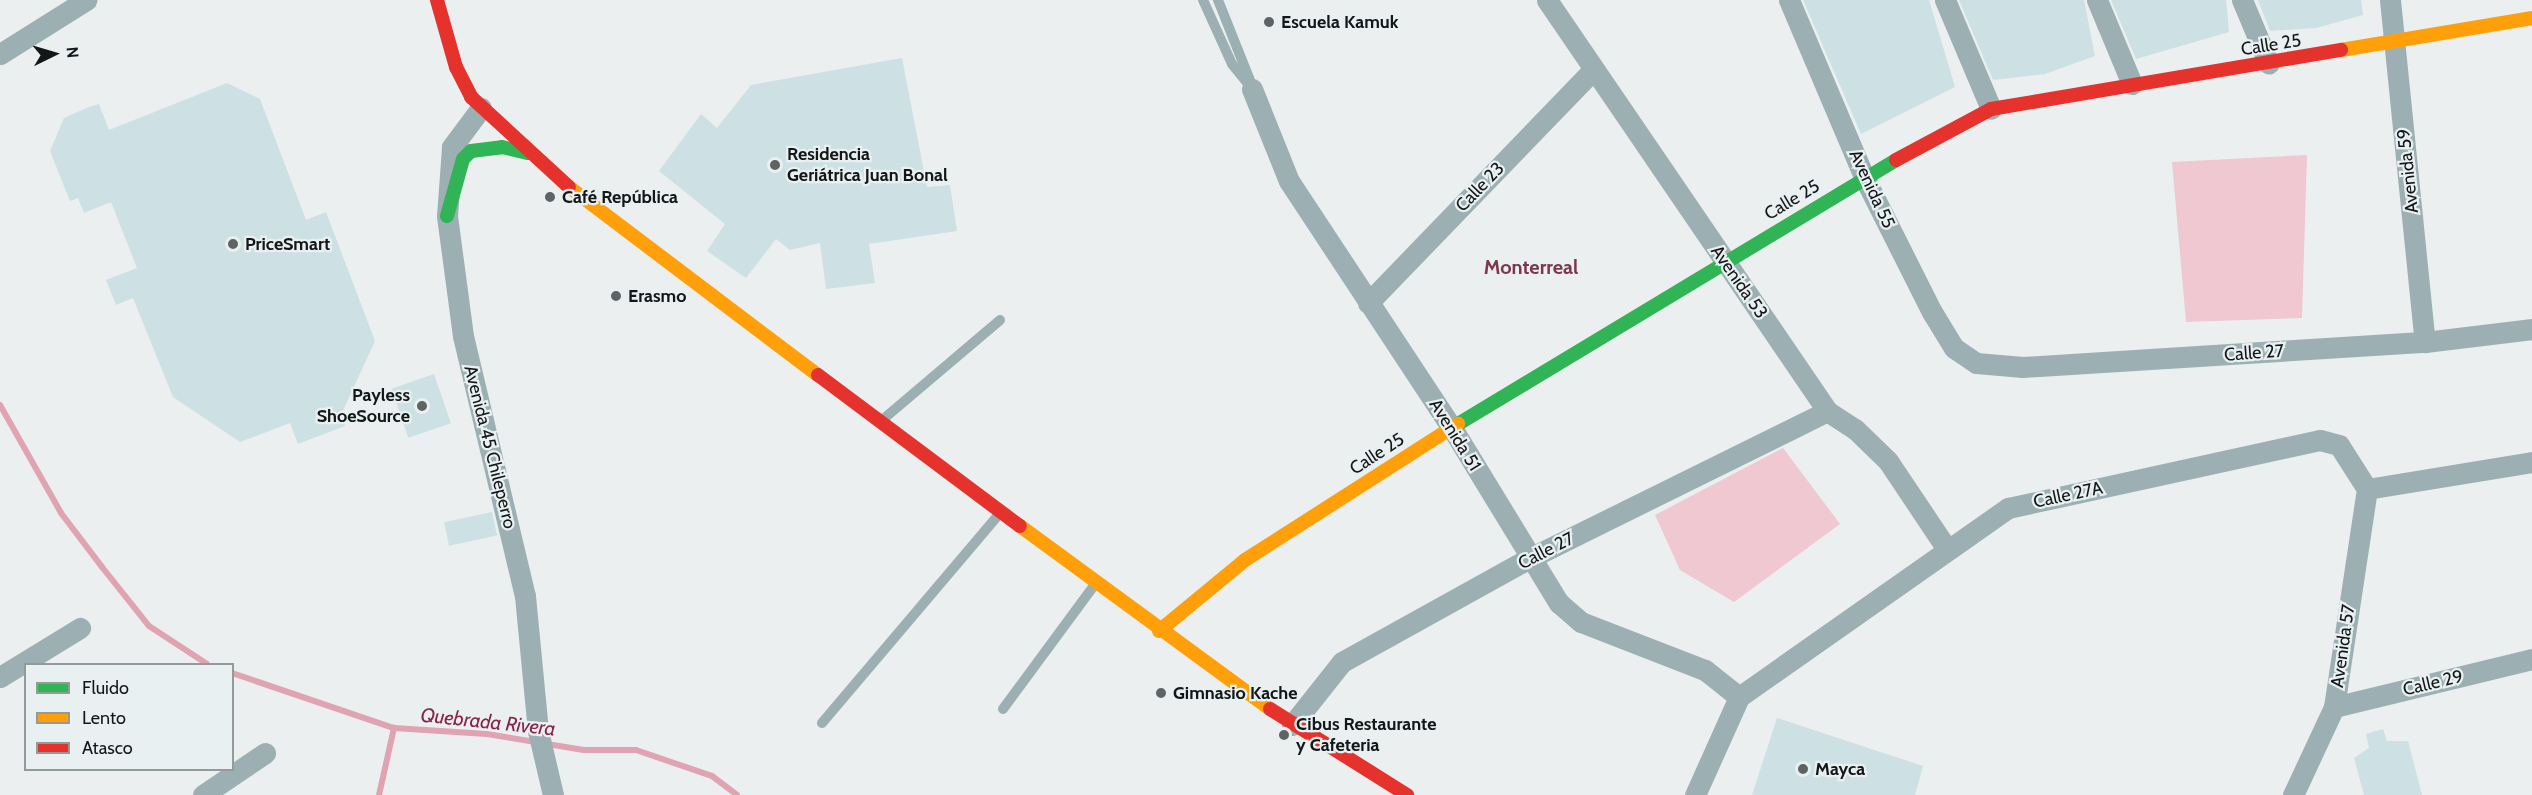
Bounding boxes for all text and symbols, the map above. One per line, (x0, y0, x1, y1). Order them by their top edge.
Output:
place label: Escuela Kamuk (1281, 11, 1398, 33)
marker: Escuela Kamuk (1262, 15, 1276, 29)
north arrow (24, 24, 84, 84)
street label: Calle 25 (2239, 30, 2303, 60)
text: N (62, 46, 82, 59)
street label: Avenida 59 (2393, 128, 2423, 214)
place label: Residencia Geriátrica Juan Bonal (787, 144, 948, 186)
street label: Avenida 55 (1844, 146, 1900, 232)
marker: Residencia Geriátrica Juan Bonal (768, 158, 782, 172)
street label: Calle 23 (1451, 158, 1509, 216)
street label: Calle 25 (1760, 175, 1824, 225)
place label: Café República (562, 186, 678, 208)
marker: Café República (543, 190, 557, 204)
place label: PriceSmart (245, 233, 330, 255)
marker: PriceSmart (226, 237, 240, 251)
street label: Avenida 53 (1706, 241, 1772, 323)
district label: Monterreal (1484, 255, 1578, 279)
place label: Erasmo (628, 285, 686, 307)
marker: Erasmo (609, 289, 623, 303)
street label: Calle 27 (2223, 340, 2285, 366)
street label: Avenida 45 Chileperro (459, 363, 521, 531)
place label: Payless ShoeSource (317, 385, 410, 428)
street label: Avenida 51 (1425, 395, 1485, 475)
marker: Payless ShoeSource (415, 399, 429, 413)
street label: Calle 25 (1346, 428, 1408, 480)
street label: Calle 27A (2031, 477, 2105, 513)
street label: Calle 27 (1514, 528, 1578, 574)
street label: Avenida 57 (2326, 603, 2360, 689)
legend (24, 663, 234, 771)
street label: Calle 29 (2401, 666, 2465, 700)
text: Fluido (82, 677, 129, 699)
place label: Gimnasio Kache (1173, 682, 1297, 704)
marker: Gimnasio Kache (1154, 686, 1168, 700)
water label: Quebrada Rivera (419, 703, 557, 741)
text: Lento (82, 707, 126, 729)
place label: Cibus Restaurante y Cafeteria (1296, 714, 1436, 756)
marker: Cibus Restaurante y Cafeteria (1277, 728, 1291, 742)
text: Atasco (82, 737, 133, 759)
place label: Mayca (1815, 758, 1865, 780)
marker: Mayca (1796, 762, 1810, 776)

